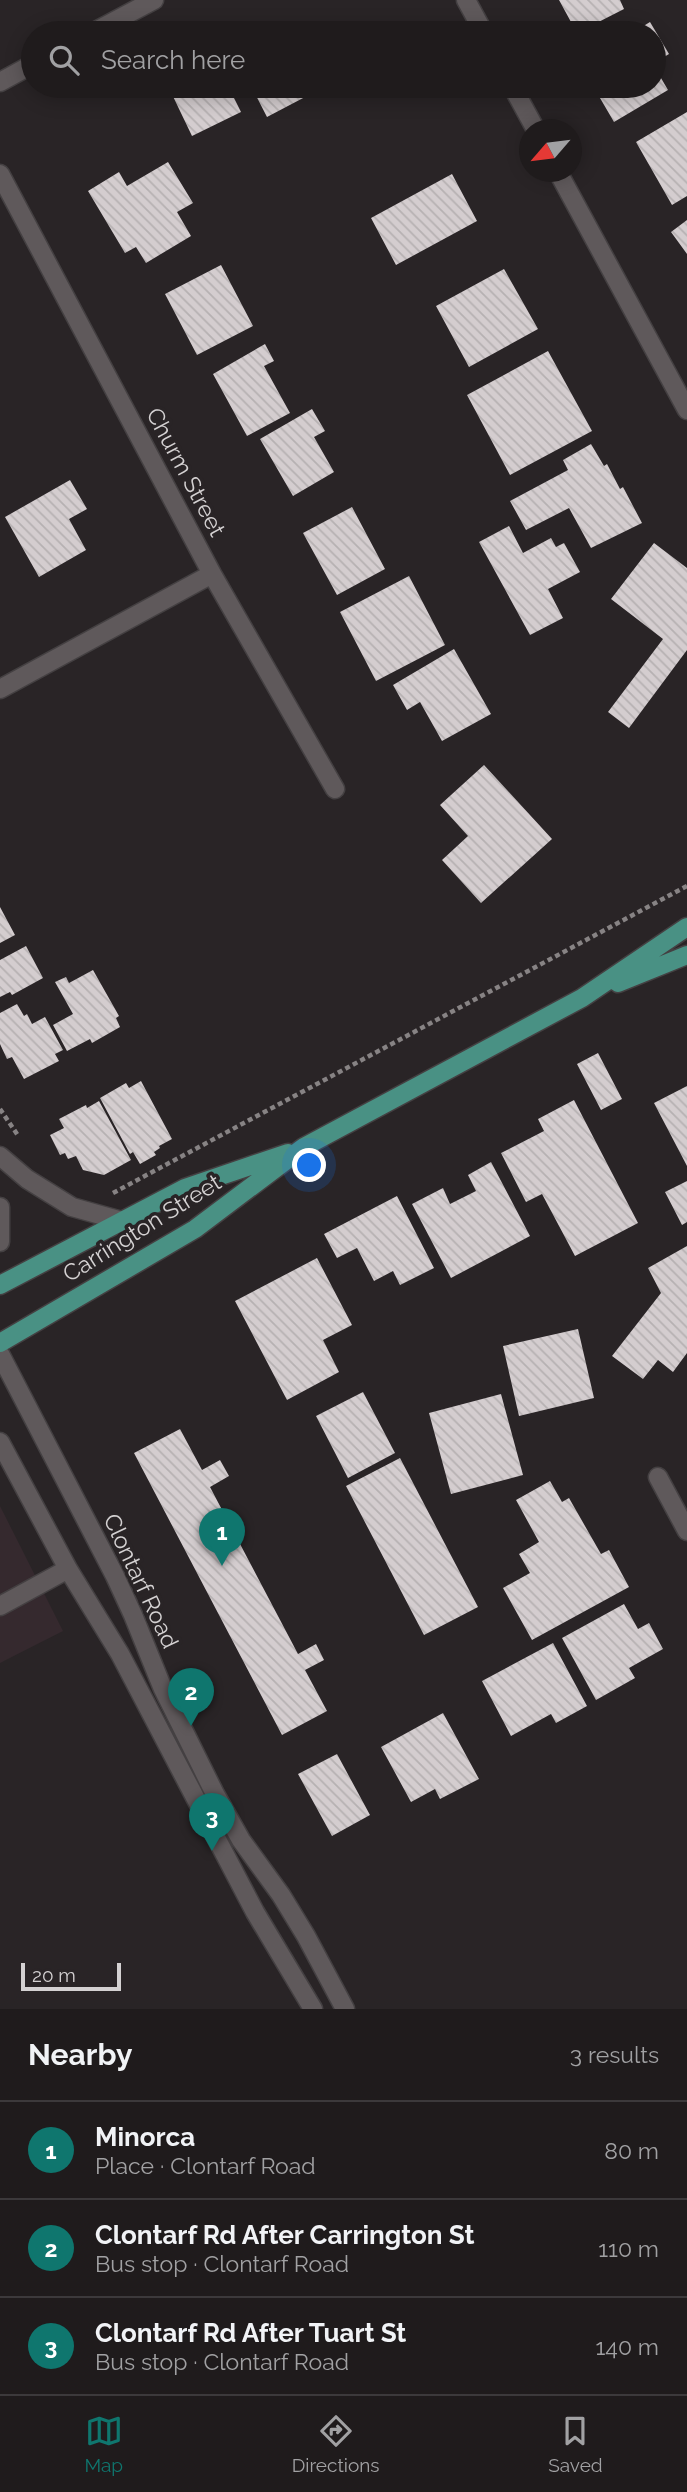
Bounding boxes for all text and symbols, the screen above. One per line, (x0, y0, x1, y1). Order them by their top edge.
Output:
search box (21, 21, 666, 98)
icon: search (45, 41, 83, 79)
text: Search here (101, 45, 245, 75)
north arrow (519, 119, 582, 182)
street label: Churm Street (141, 403, 232, 541)
your location (292, 1148, 326, 1182)
street label: Carrington Street (58, 1168, 226, 1287)
pin: 1 (199, 1508, 245, 1566)
street label: Clontarf Road (98, 1509, 184, 1652)
pin: 2 (168, 1668, 214, 1726)
pin: 3 (189, 1793, 235, 1851)
scale bar (21, 1960, 121, 1992)
text: 20 m (32, 1964, 76, 1986)
text: Nearby (28, 2037, 132, 2072)
text: 3 results (570, 2041, 659, 2068)
text: Minorca (95, 2122, 195, 2152)
text: 1 (45, 2137, 57, 2164)
text: 80 m (604, 2137, 659, 2164)
text: Place · Clontarf Road (95, 2152, 316, 2179)
text: Clontarf Rd After Carrington St (95, 2220, 474, 2250)
text: 2 (45, 2235, 57, 2262)
text: 110 m (598, 2235, 659, 2262)
text: Bus stop · Clontarf Road (95, 2250, 349, 2277)
text: Clontarf Rd After Tuart St (95, 2318, 406, 2348)
text: 3 (45, 2333, 57, 2360)
text: 140 m (596, 2333, 659, 2360)
text: Bus stop · Clontarf Road (95, 2348, 349, 2375)
tab: Map (84, 2412, 123, 2476)
tab: Directions (292, 2412, 380, 2476)
tab: Saved (548, 2412, 603, 2476)

